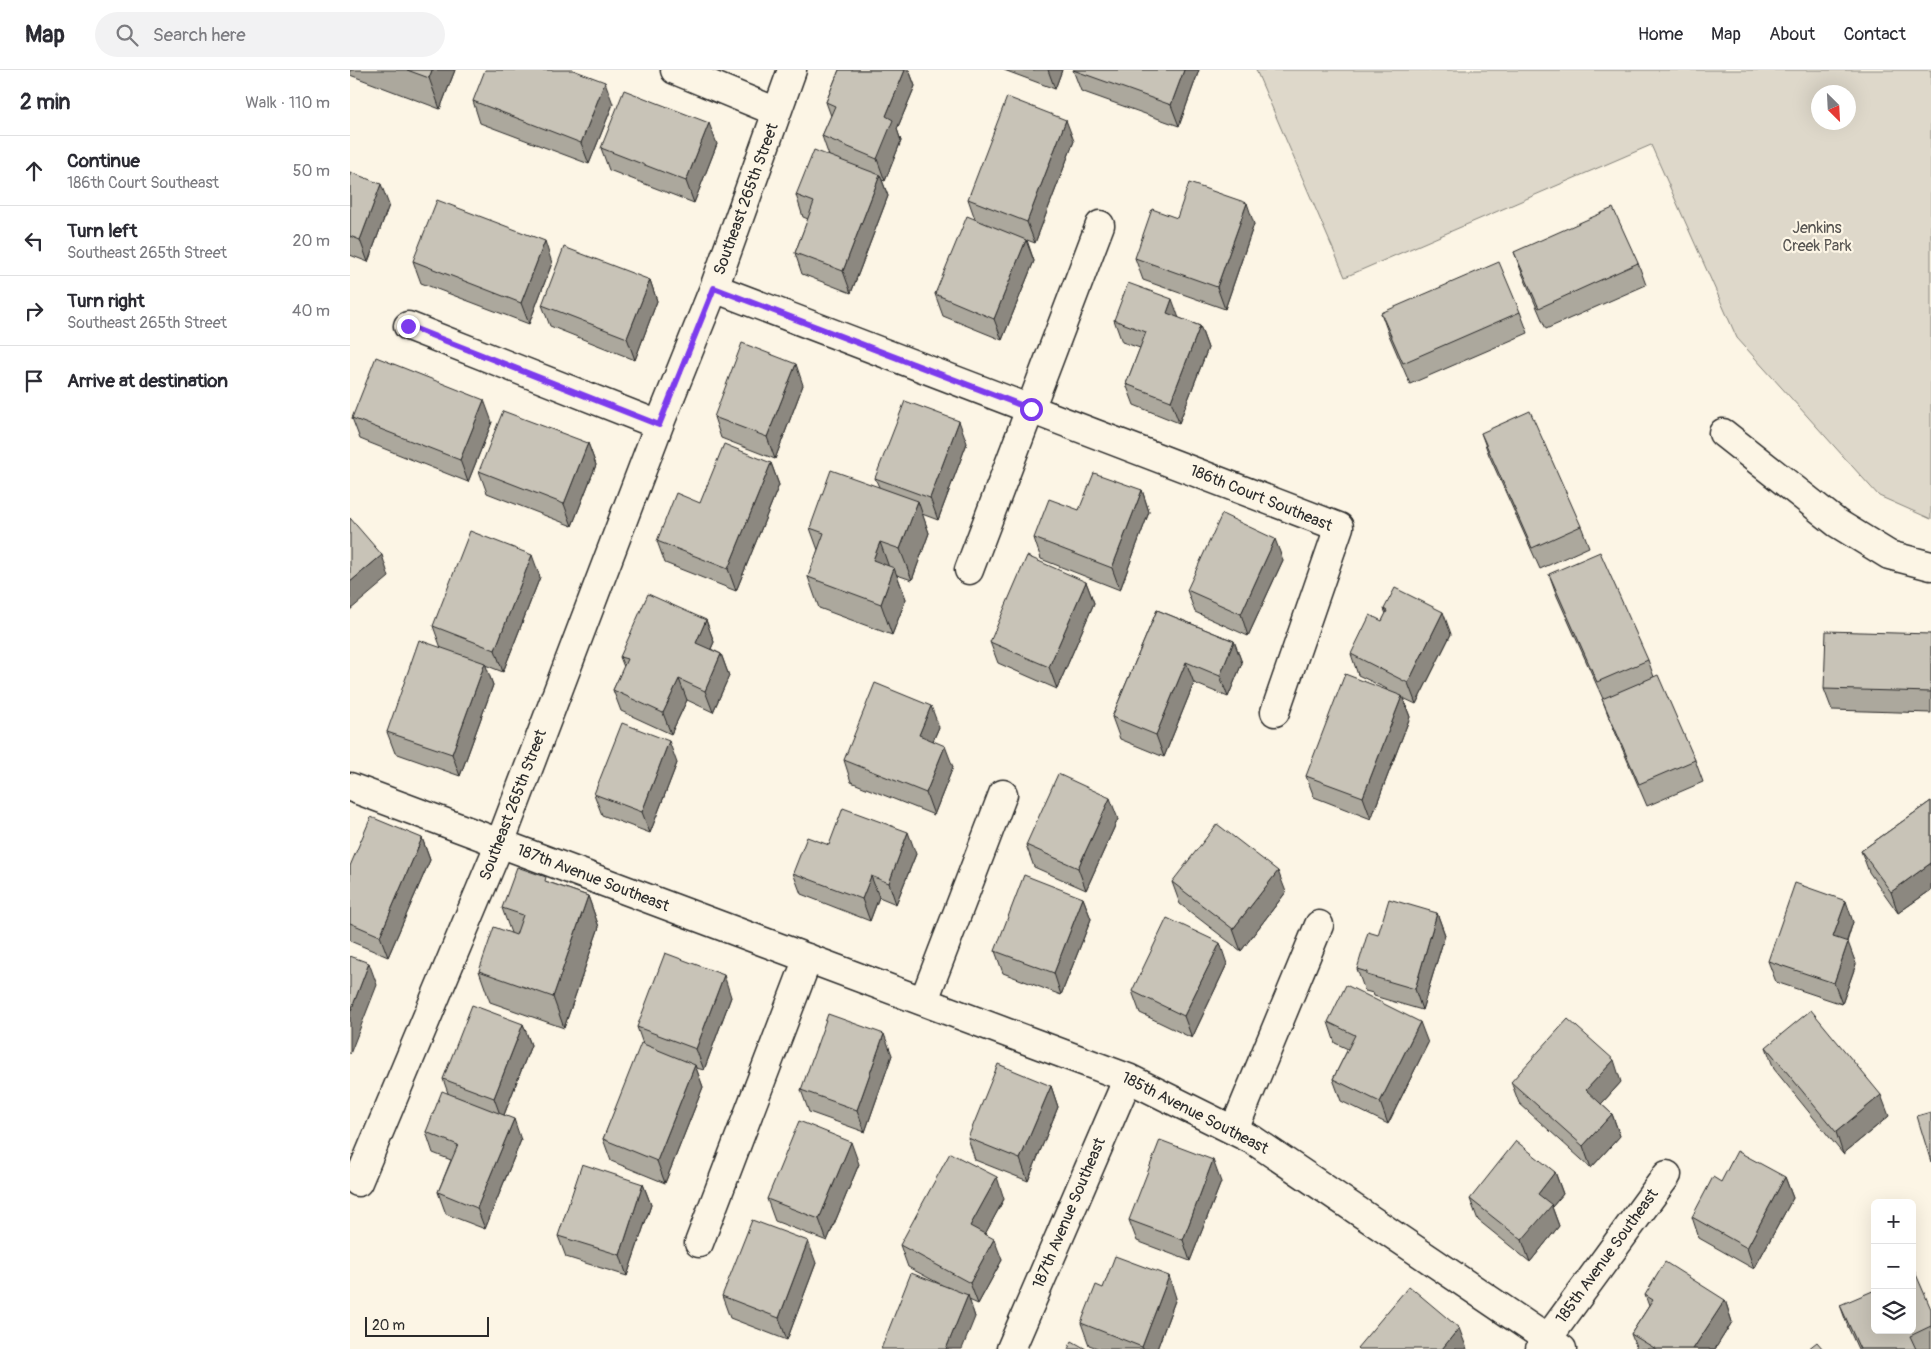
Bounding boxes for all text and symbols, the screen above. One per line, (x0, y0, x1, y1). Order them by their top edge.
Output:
search box (95, 12, 445, 57)
text: Map (25, 20, 65, 49)
icon: search (113, 21, 141, 49)
text: Search here (153, 23, 246, 47)
text: Home (1638, 23, 1683, 46)
text: Map (1711, 23, 1741, 46)
text: About (1769, 23, 1815, 46)
text: Contact (1843, 23, 1906, 46)
north arrow (1811, 85, 1856, 130)
text: 2 min (20, 89, 70, 116)
text: Walk · 110 m (245, 93, 330, 113)
street label: Southeast 265th Street (709, 120, 783, 278)
text: Continue (67, 149, 140, 173)
icon: ahead (20, 157, 48, 185)
text: 50 m (293, 161, 330, 181)
text: 186th Court Southeast (67, 173, 219, 193)
park label: Jenkins Creek Park (1782, 218, 1852, 256)
text: Turn left (67, 219, 137, 243)
icon: left (20, 227, 48, 255)
text: 20 m (292, 231, 330, 251)
text: Southeast 265th Street (67, 243, 227, 263)
text: Turn right (67, 289, 145, 313)
icon: right (20, 297, 48, 325)
text: 40 m (292, 301, 330, 321)
text: Southeast 265th Street (67, 313, 227, 333)
route end (397, 315, 420, 338)
icon: arrive (20, 367, 48, 395)
text: Arrive at destination (67, 369, 228, 393)
route start (1020, 398, 1043, 421)
street label: 186th Court Southeast (1187, 460, 1336, 536)
street label: Southeast 265th Street (475, 726, 551, 883)
street label: 187th Avenue Southeast (514, 840, 673, 917)
street label: 185th Avenue Southeast (1118, 1067, 1272, 1159)
street label: 187th Avenue Southeast (1028, 1134, 1110, 1291)
street label: 185th Avenue Southeast (1551, 1184, 1663, 1327)
map controls (1871, 1199, 1916, 1334)
button: + (1871, 1199, 1916, 1244)
button: − (1871, 1244, 1916, 1289)
button: layers (1871, 1289, 1916, 1334)
scale bar (365, 1314, 489, 1337)
text: 20 m (372, 1317, 405, 1334)

